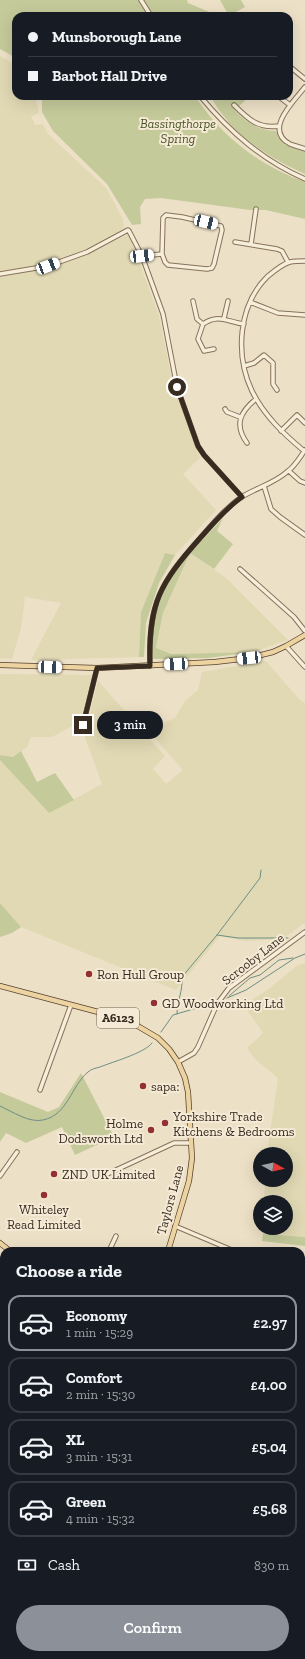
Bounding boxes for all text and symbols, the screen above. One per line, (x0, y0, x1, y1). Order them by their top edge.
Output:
text: Munsborough Lane (52, 28, 181, 46)
text: Barbot Hall Drive (52, 67, 167, 85)
park label: Bassingthorpe Spring (140, 116, 216, 146)
car (193, 213, 219, 231)
car (129, 249, 155, 263)
car (35, 256, 61, 276)
route start (168, 378, 186, 396)
car (236, 651, 262, 665)
car (164, 657, 188, 671)
car (38, 661, 62, 673)
callout: 3 min (97, 711, 163, 739)
route end (74, 716, 92, 734)
text: 3 min (114, 717, 146, 732)
street label: Scrooby Lane (219, 930, 287, 988)
place label: Ron Hull Group (97, 967, 184, 982)
marker: Ron Hull Group (84, 969, 94, 979)
place label: GD Woodworking Ltd (162, 996, 283, 1011)
marker: GD Woodworking Ltd (149, 998, 159, 1008)
road number: A6123 (97, 1008, 139, 1028)
place label: sapa: (151, 1079, 179, 1094)
marker: sapa: (138, 1081, 148, 1091)
place label: Yorkshire Trade Kitchens & Bedrooms (172, 1109, 295, 1139)
place label: Holme Dodsworth Ltd (58, 1116, 143, 1146)
marker: Yorkshire Trade Kitchens & Bedrooms (160, 1118, 170, 1128)
marker: Holme Dodsworth Ltd (146, 1125, 156, 1135)
north arrow (253, 1147, 293, 1187)
map controls (253, 1147, 293, 1235)
street label: Taylors Lane (154, 1164, 186, 1236)
place label: ZND UK Limited (62, 1167, 155, 1182)
marker: ZND UK Limited (49, 1169, 59, 1179)
marker: Whiteley Read Limited (39, 1190, 49, 1200)
button: layers (253, 1195, 293, 1235)
place label: Whiteley Read Limited (7, 1202, 81, 1232)
text: Choose a ride (16, 1260, 122, 1282)
icon: car (18, 1305, 54, 1341)
text: Economy (66, 1307, 127, 1325)
text: £2.97 (253, 1314, 287, 1332)
text: 1 min · 15:29 (66, 1325, 133, 1340)
icon: car (18, 1367, 54, 1403)
text: Comfort (66, 1369, 122, 1387)
text: £4.00 (251, 1376, 287, 1394)
text: 2 min · 15:30 (66, 1387, 135, 1402)
icon: car (18, 1429, 54, 1465)
text: XL (66, 1431, 84, 1449)
text: £5.04 (251, 1438, 287, 1456)
text: 3 min · 15:31 (66, 1449, 132, 1464)
icon: car (18, 1491, 54, 1527)
text: Green (66, 1493, 106, 1511)
text: £5.68 (253, 1500, 287, 1518)
text: 4 min · 15:32 (66, 1511, 135, 1526)
icon: cash (16, 1554, 38, 1576)
text: Cash (48, 1556, 80, 1574)
text: 830 m (254, 1558, 289, 1573)
button: Confirm (16, 1605, 289, 1651)

